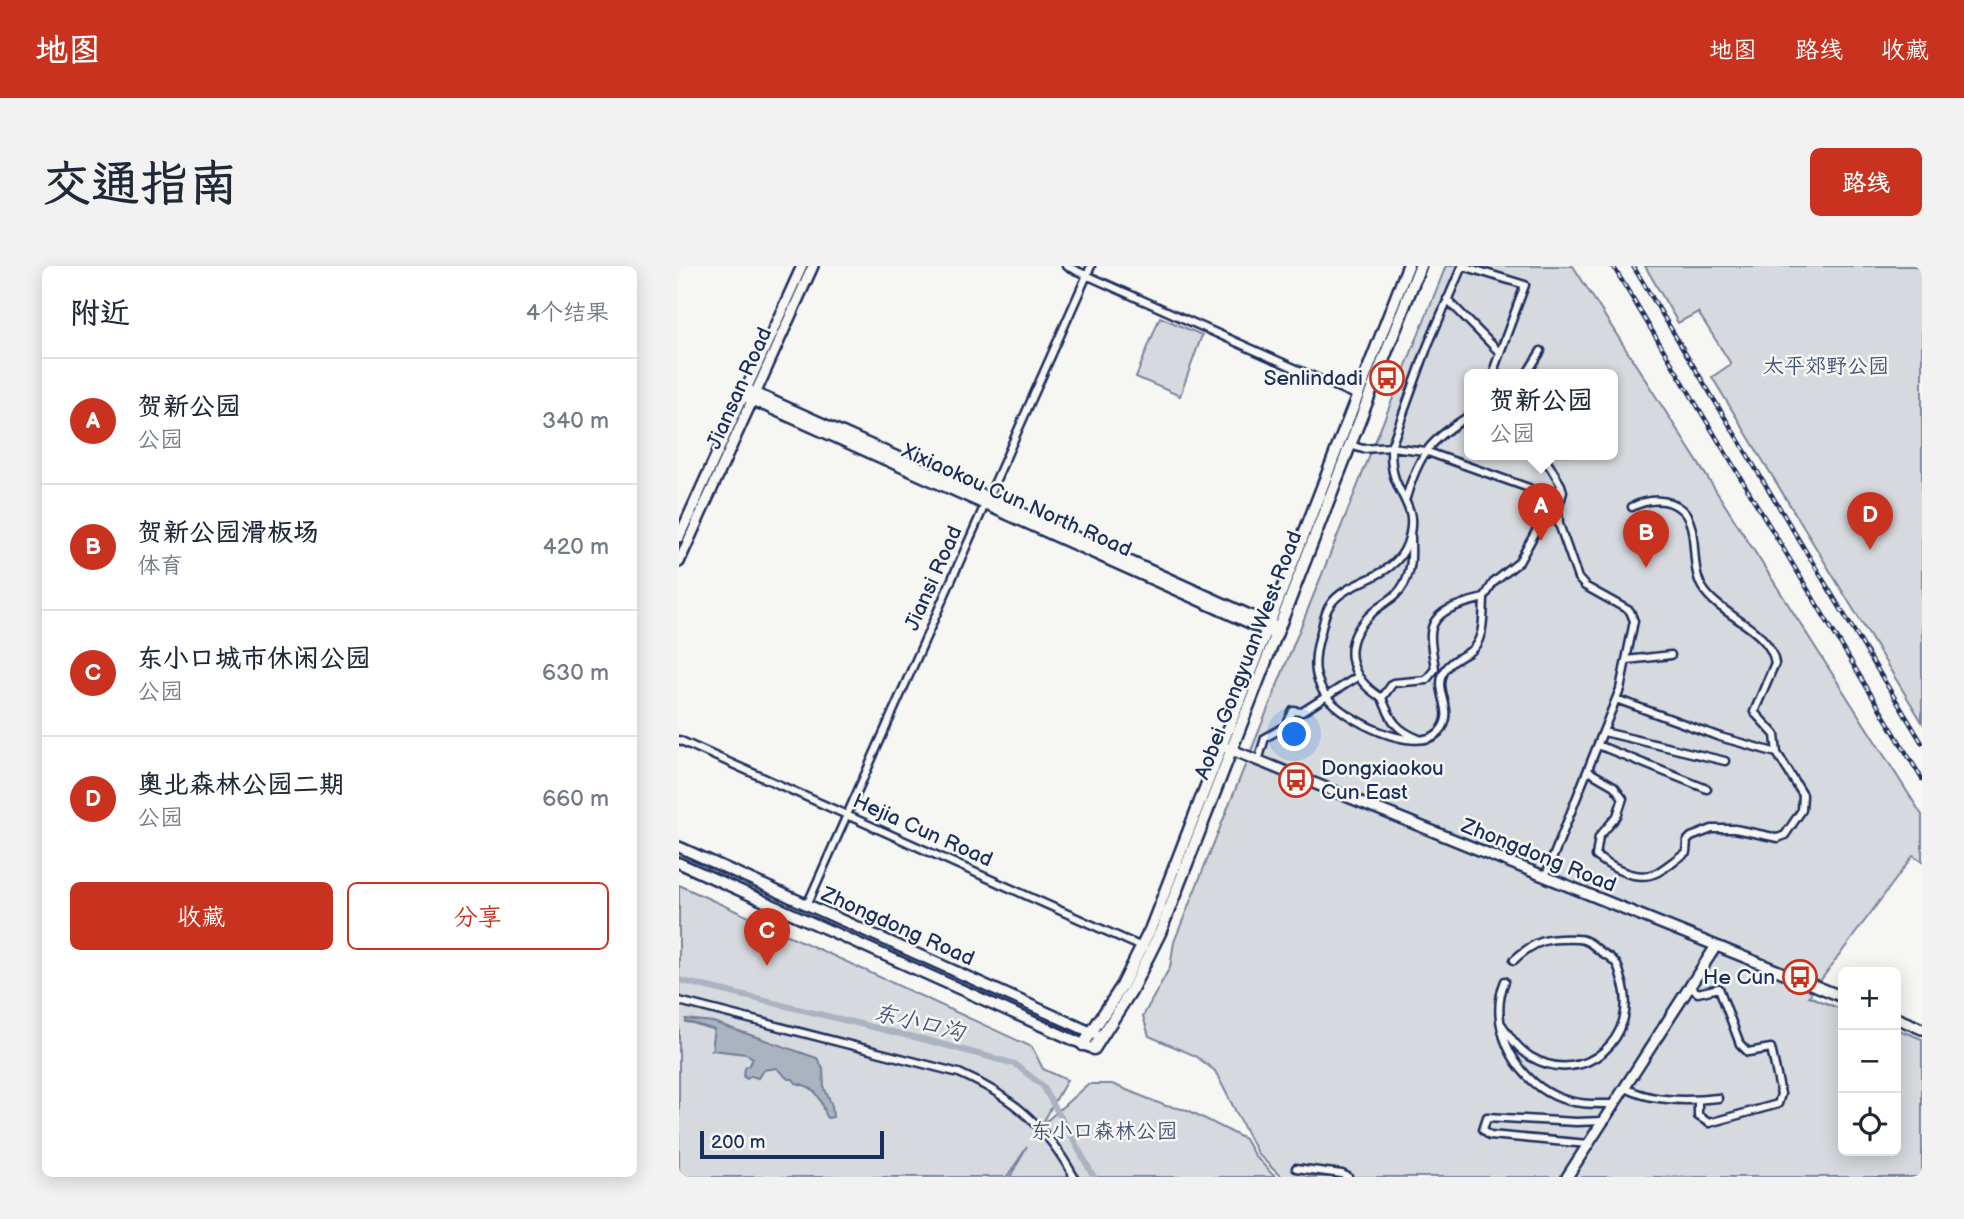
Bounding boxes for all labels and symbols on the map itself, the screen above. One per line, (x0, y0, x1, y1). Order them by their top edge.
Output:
street label: Jiansan Road (701, 323, 777, 453)
park label: 太平郊野公园 (1763, 354, 1889, 379)
bus stop icon: Senlindadi (1368, 359, 1406, 397)
place label: Senlindadi (1264, 366, 1363, 391)
street label: Xixiaokou Cun North Road (897, 438, 1135, 562)
pin: A (1518, 483, 1564, 541)
pin: D (1847, 492, 1893, 550)
pin: B (1623, 510, 1669, 568)
street label: Jiansi Road (899, 522, 968, 634)
street label: Aobei Gongyuan West Road (1189, 527, 1307, 783)
your location (1277, 717, 1311, 751)
place label: Dongxiaokou Cun East (1321, 756, 1444, 805)
bus stop icon: Dongxiaokou Cun East (1277, 761, 1315, 799)
street label: Hejia Cun Road (849, 788, 996, 872)
street label: Zhongdong Road (1457, 813, 1620, 898)
street label: Zhongdong Road (817, 881, 978, 971)
pin: C (744, 908, 790, 966)
bus stop icon: He Cun (1781, 958, 1819, 996)
place label: He Cun (1703, 965, 1775, 990)
water label: 东小口沟 (871, 998, 969, 1048)
park label: 东小口森林公园 (1031, 1119, 1178, 1144)
scale bar (700, 1128, 884, 1160)

